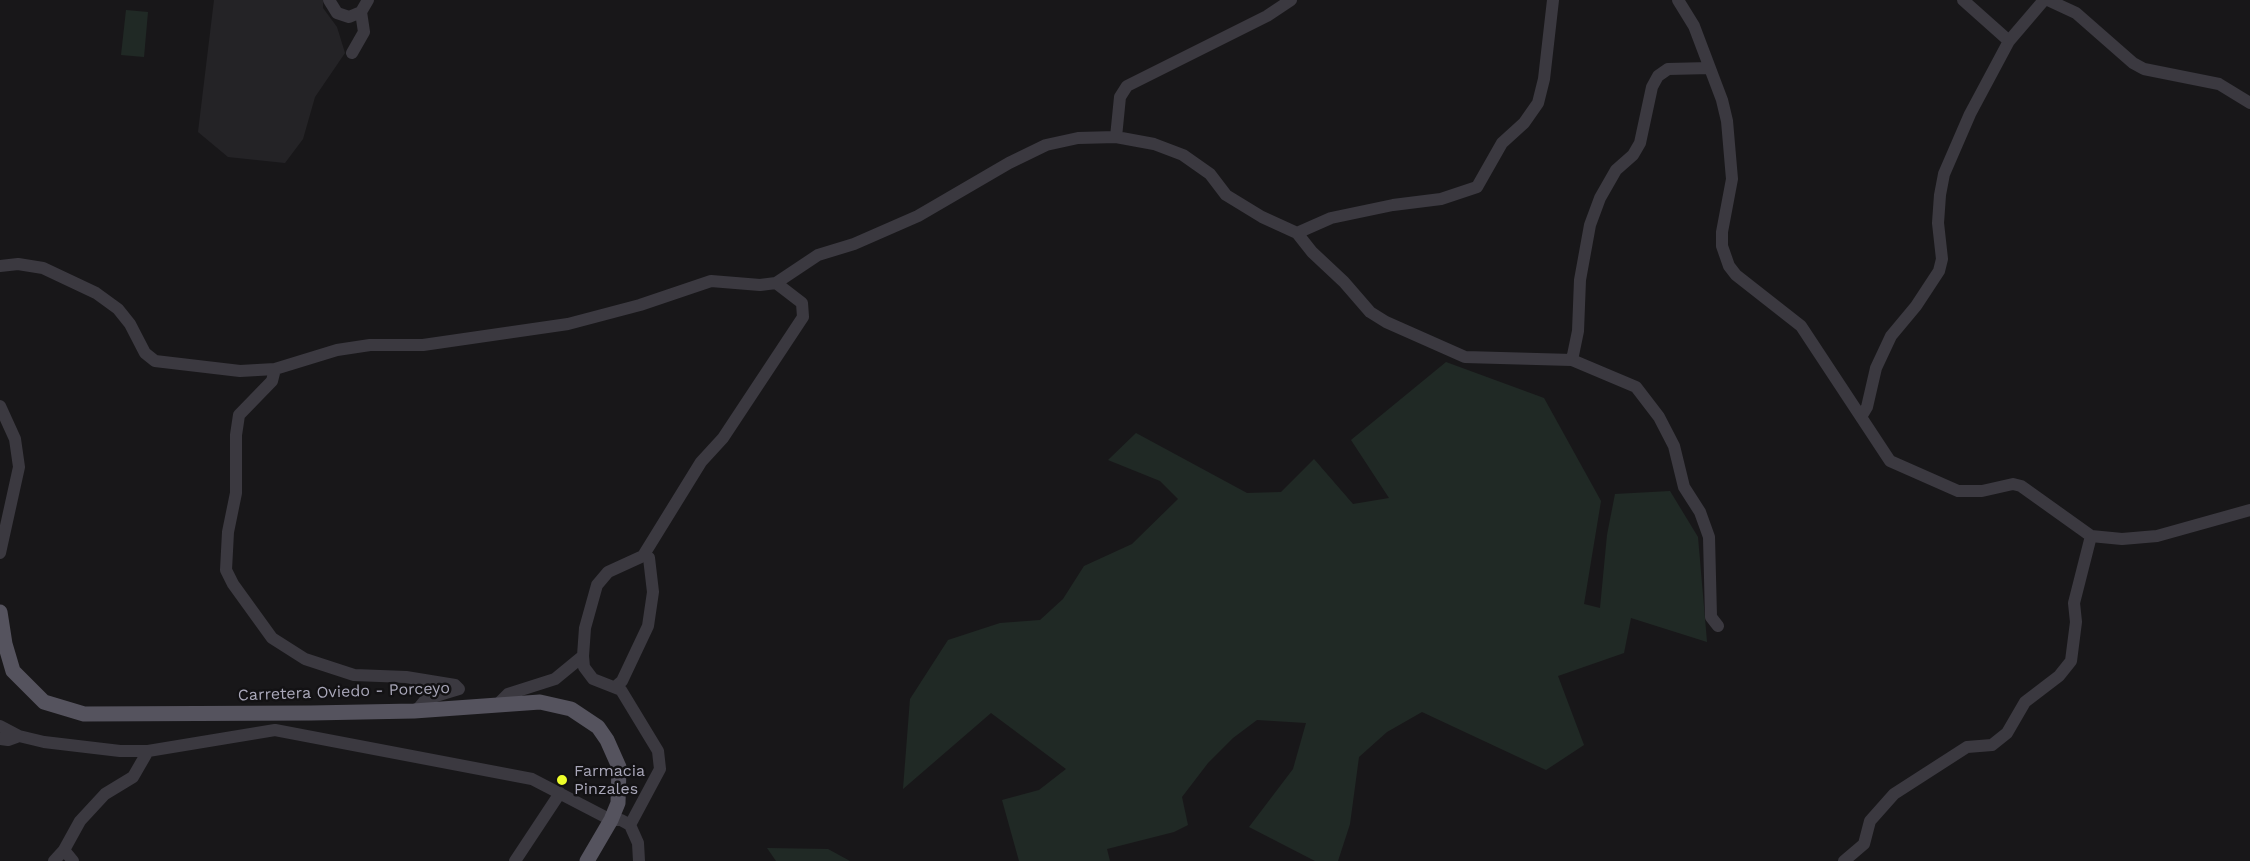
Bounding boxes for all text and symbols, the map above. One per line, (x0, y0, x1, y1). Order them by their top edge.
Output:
street label: Carretera Oviedo - Porceyo (238, 679, 450, 705)
place label: Farmacia Pinzales (574, 761, 645, 799)
marker: Farmacia Pinzales (555, 773, 569, 787)

